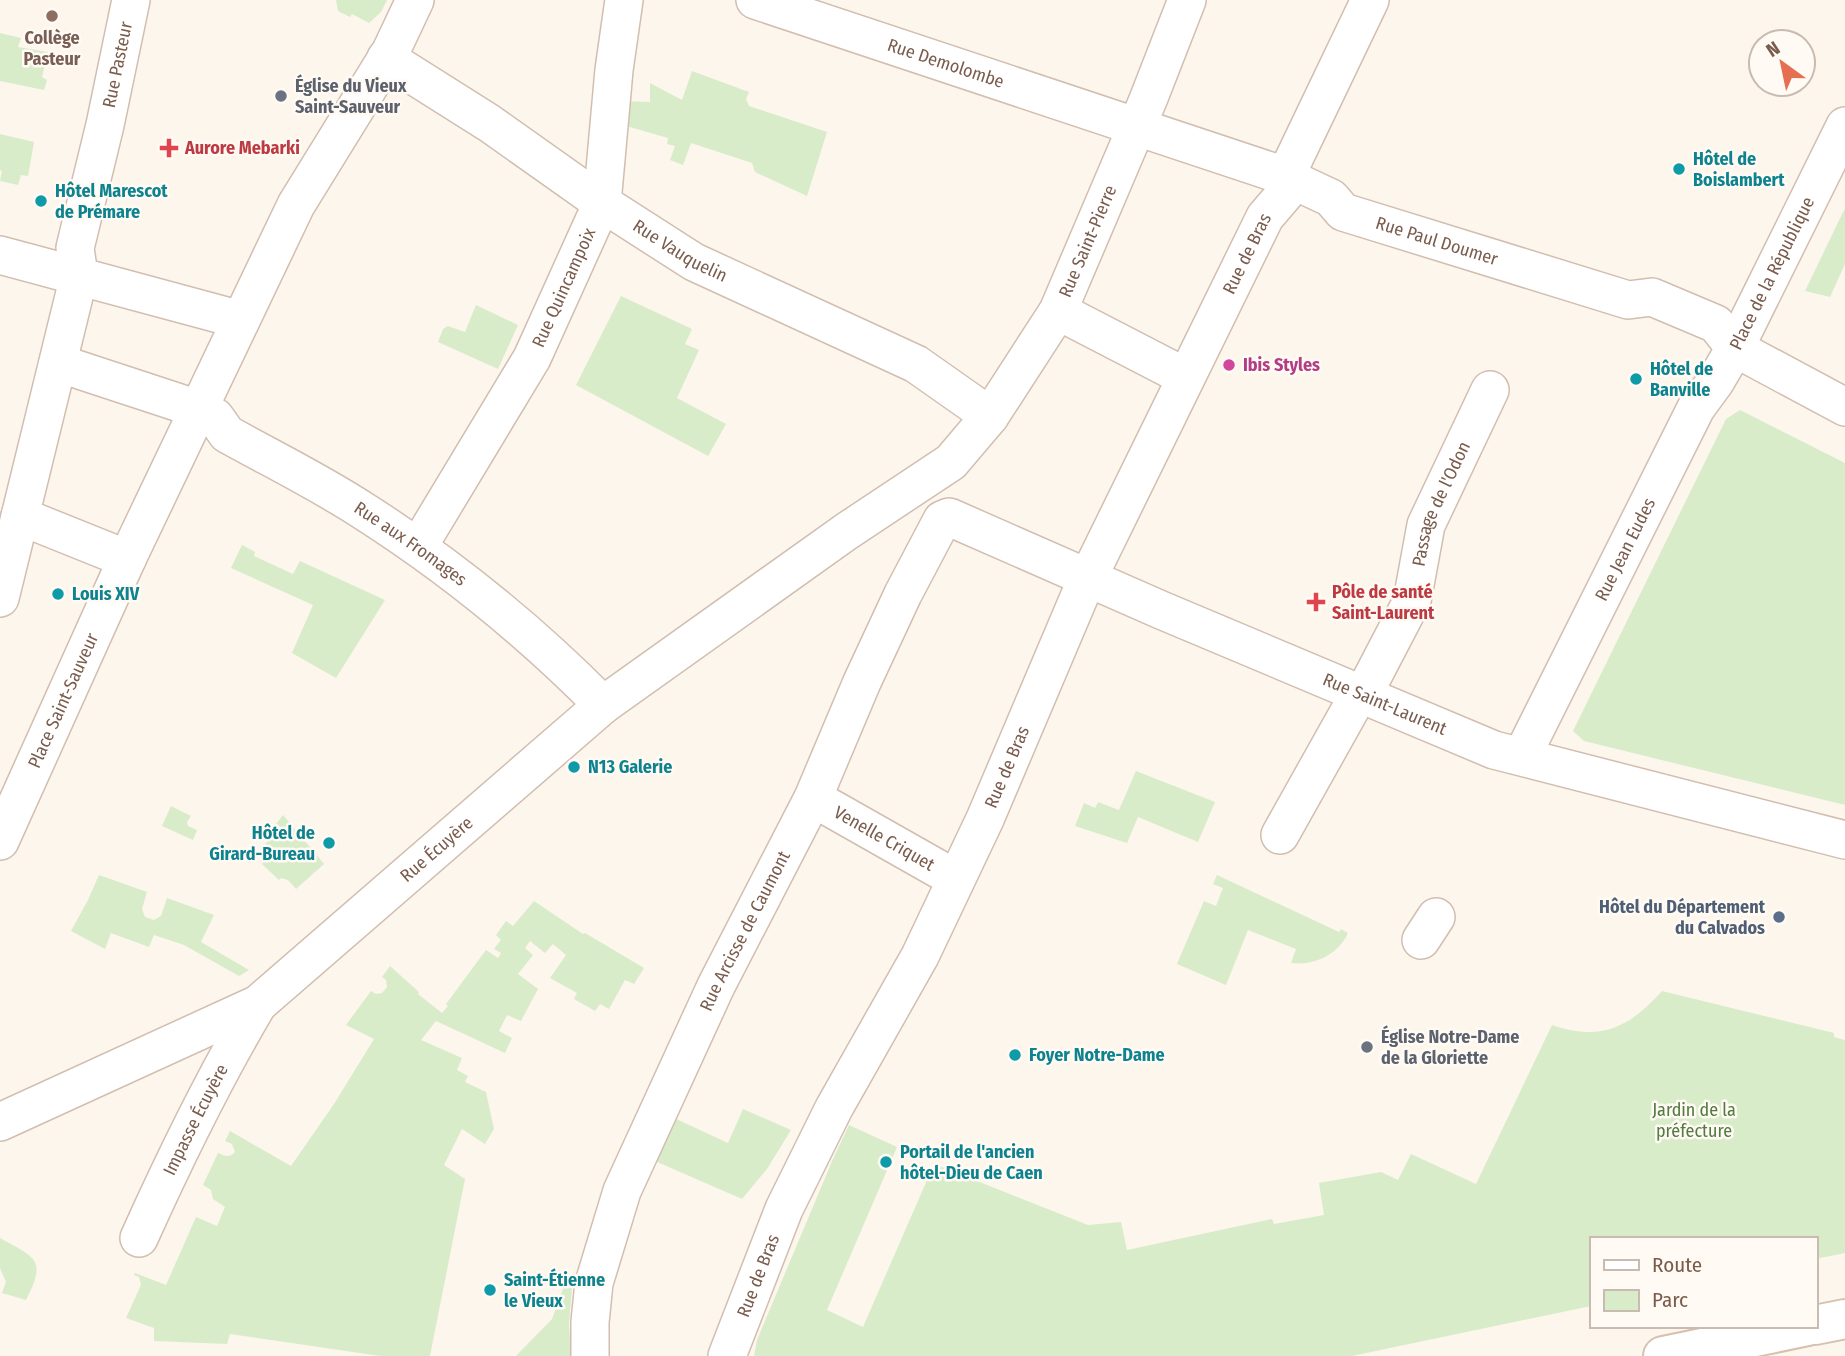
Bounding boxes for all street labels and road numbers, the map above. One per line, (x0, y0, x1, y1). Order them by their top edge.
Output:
street label: Rue Pasteur (98, 19, 137, 110)
street label: Rue Demolombe (885, 34, 1007, 93)
street label: Rue Saint-Pierre (1054, 182, 1121, 301)
street label: Place de la République (1725, 193, 1819, 354)
street label: Rue de Bras (1218, 209, 1276, 298)
street label: Rue Paul Doumer (1373, 212, 1501, 270)
street label: Rue Vauquelin (629, 215, 731, 287)
street label: Rue Quincampoix (527, 224, 600, 351)
street label: Passage de l'Odon (1408, 438, 1475, 568)
street label: Rue Jean Eudes (1590, 494, 1660, 605)
street label: Rue aux Fromages (350, 497, 471, 591)
street label: Place Saint-Sauveur (23, 629, 104, 772)
street label: Rue Saint-Laurent (1320, 668, 1450, 740)
street label: Rue de Bras (980, 722, 1034, 812)
street label: Venelle Criquet (830, 801, 939, 876)
street label: Rue Écuyère (396, 812, 477, 887)
street label: Rue Arcisse de Caumont (695, 847, 795, 1015)
street label: Impasse Écuyère (158, 1060, 233, 1179)
street label: Rue de Bras (732, 1231, 784, 1320)

